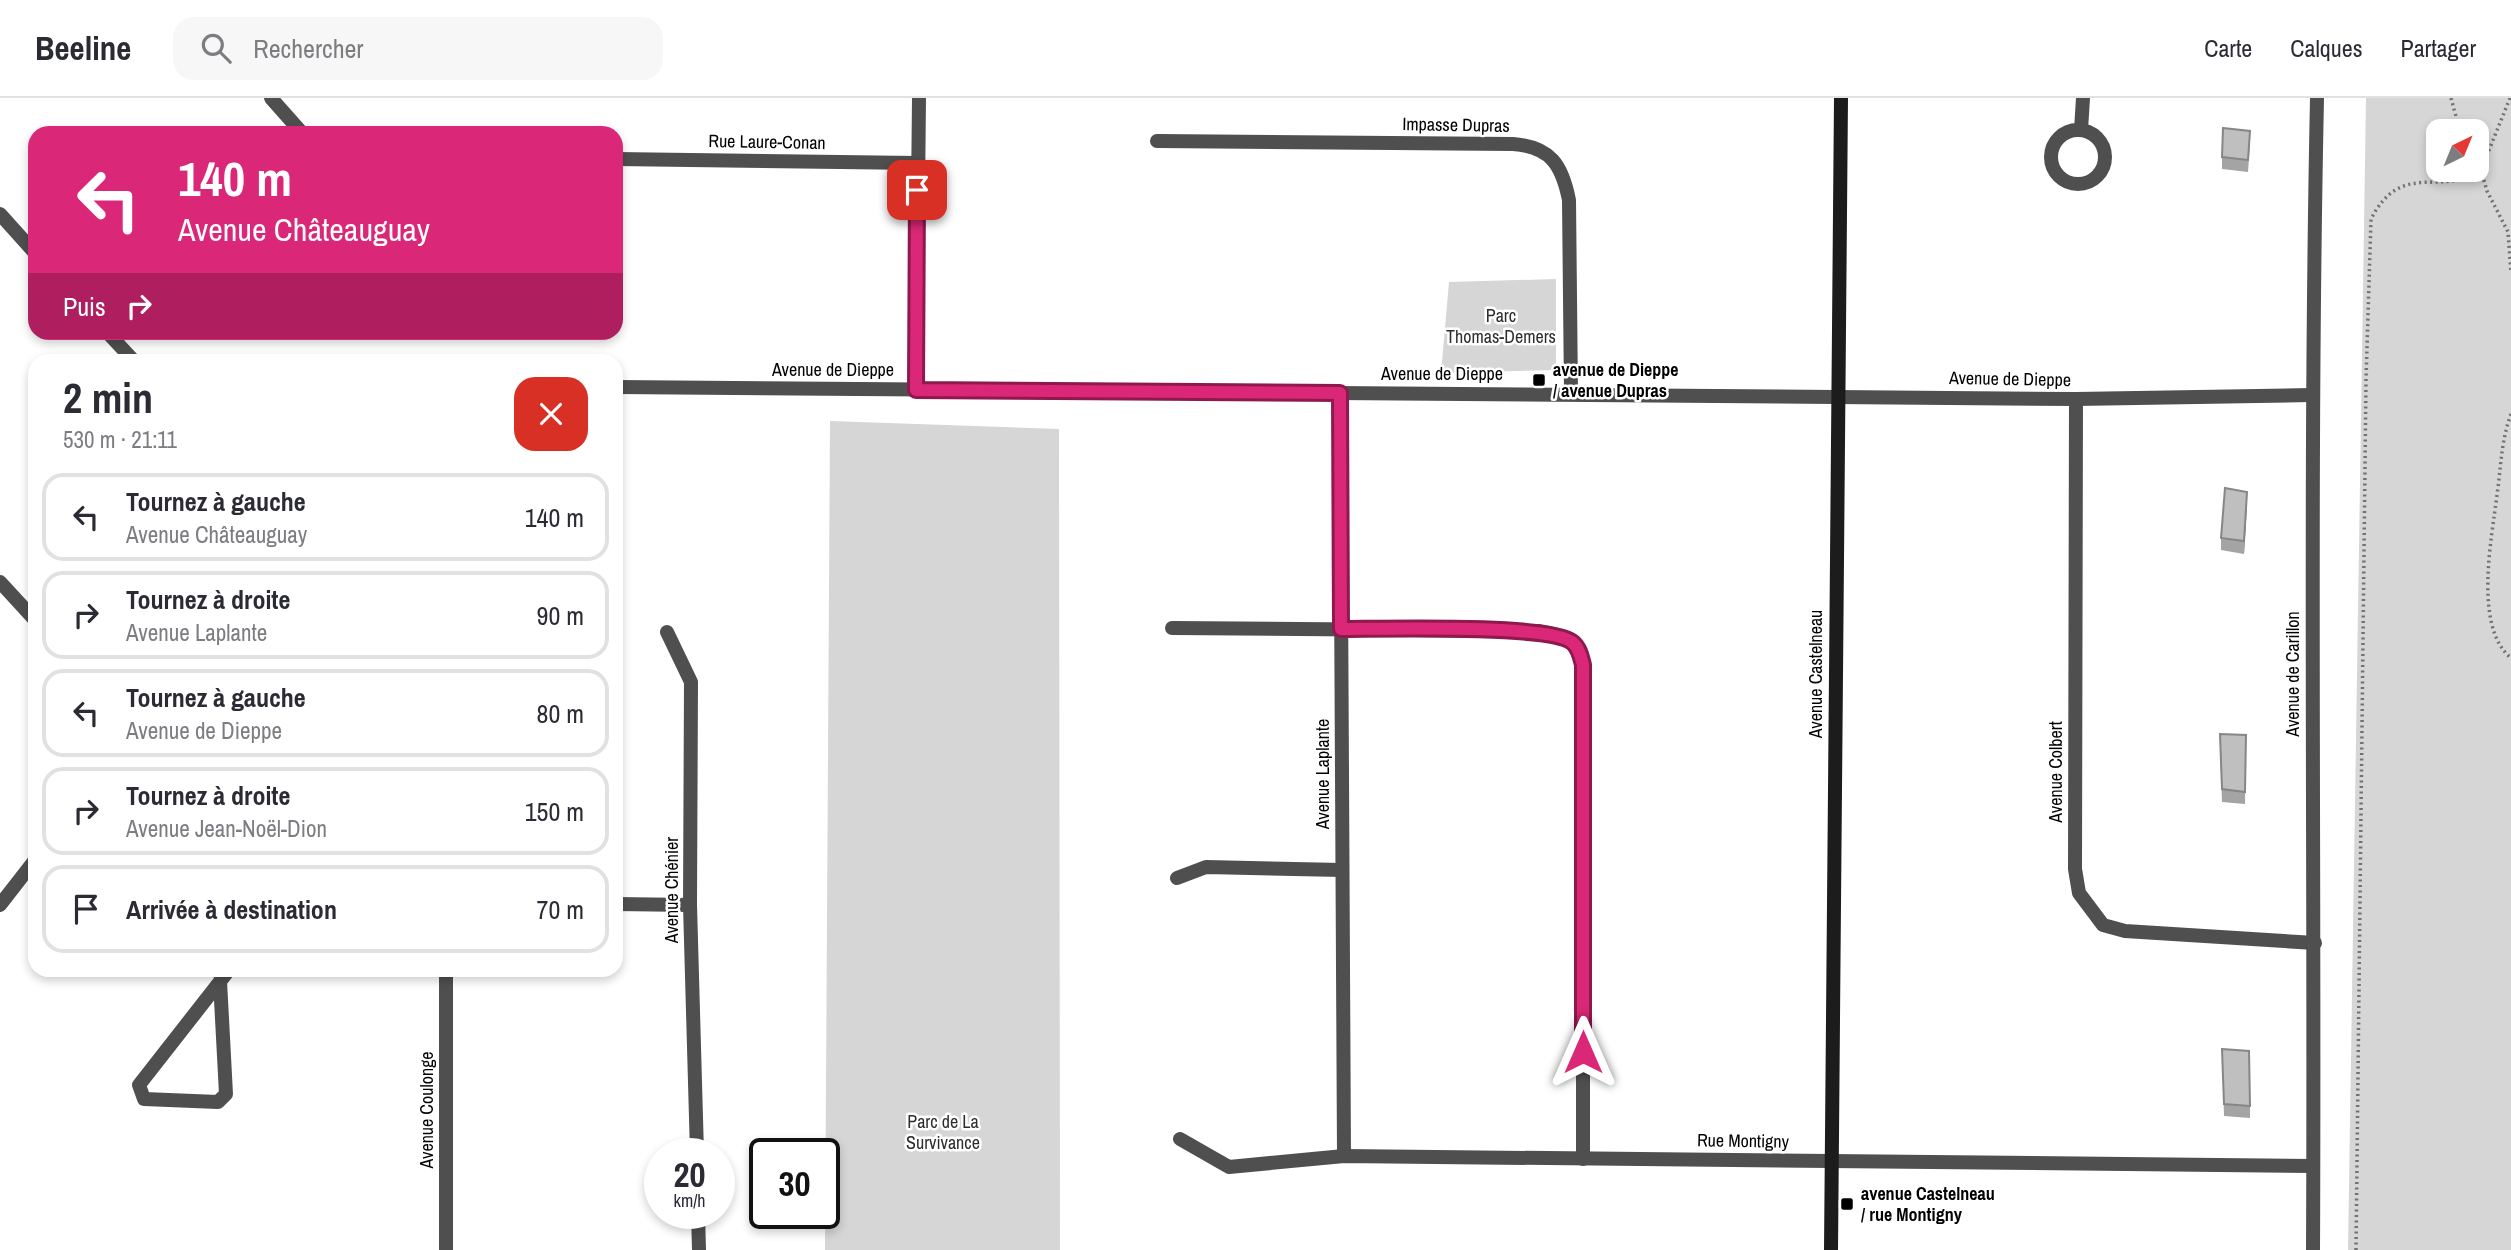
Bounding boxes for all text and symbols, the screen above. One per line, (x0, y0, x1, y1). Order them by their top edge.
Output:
search box (173, 17, 663, 80)
text: Beeline (35, 26, 131, 70)
icon: search (197, 29, 235, 67)
text: Rechercher (253, 31, 363, 66)
text: Carte (2204, 32, 2252, 64)
text: Calques (2290, 32, 2363, 64)
text: Partager (2401, 32, 2476, 64)
street label: Impasse Dupras (1402, 111, 1510, 138)
north arrow (2426, 119, 2488, 182)
map controls (2426, 119, 2489, 182)
street label: Rue Laure-Conan (708, 128, 826, 155)
text: 140 m (178, 145, 292, 211)
icon: left (63, 154, 154, 245)
pin (887, 160, 947, 220)
icon: arrive (898, 171, 936, 209)
text: Avenue Châteauguay (178, 208, 430, 251)
icon: right (120, 287, 158, 325)
text: Puis (63, 289, 106, 324)
park label: Parc Thomas-Demers (1446, 303, 1556, 349)
street label: Avenue de Dieppe (771, 357, 894, 382)
place label: avenue de Dieppe / avenue Dupras (1553, 357, 1679, 403)
street label: Avenue de Dieppe (1380, 361, 1503, 386)
street label: Avenue de Dieppe (1948, 365, 2071, 392)
text: 2 min (63, 370, 153, 426)
marker: avenue de Dieppe / avenue Dupras (1531, 372, 1547, 388)
button: close (514, 377, 588, 451)
text: 530 m · 21:11 (63, 424, 177, 455)
text: Tournez à gauche (126, 484, 306, 519)
icon: left (67, 498, 105, 536)
text: 140 m (525, 500, 584, 535)
text: Avenue Châteauguay (126, 519, 307, 550)
text: Tournez à droite (126, 582, 290, 617)
icon: right (67, 596, 105, 634)
text: 90 m (537, 598, 584, 633)
street label: Avenue Castelneau (1803, 610, 1828, 739)
street label: Avenue de Carillon (2280, 611, 2305, 738)
text: Avenue Laplante (126, 617, 267, 648)
text: Tournez à gauche (126, 680, 306, 715)
icon: left (67, 694, 105, 732)
text: 80 m (537, 696, 584, 731)
text: Avenue de Dieppe (126, 715, 282, 746)
street label: Avenue Laplante (1310, 719, 1335, 830)
street label: Avenue Colbert (2043, 721, 2068, 824)
text: Tournez à droite (126, 778, 290, 813)
icon: right (67, 792, 105, 830)
text: 150 m (525, 794, 584, 829)
text: Avenue Jean-Noël-Dion (126, 813, 327, 844)
street label: Avenue Chénier (659, 837, 684, 944)
icon: arrive (67, 890, 105, 928)
text: Arrivée à destination (126, 892, 337, 927)
text: 70 m (537, 892, 584, 927)
position arrow (1546, 1015, 1620, 1089)
street label: Avenue Coulonge (414, 1051, 439, 1170)
park label: Parc de La Survivance (906, 1109, 980, 1155)
street label: Rue Montigny (1697, 1127, 1790, 1154)
speed limit sign: 30 (749, 1138, 840, 1229)
text: 20 (674, 1151, 705, 1198)
place label: avenue Castelneau / rue Montigny (1861, 1181, 1995, 1227)
text: km/h (674, 1188, 706, 1213)
marker: avenue Castelneau / rue Montigny (1839, 1196, 1855, 1212)

